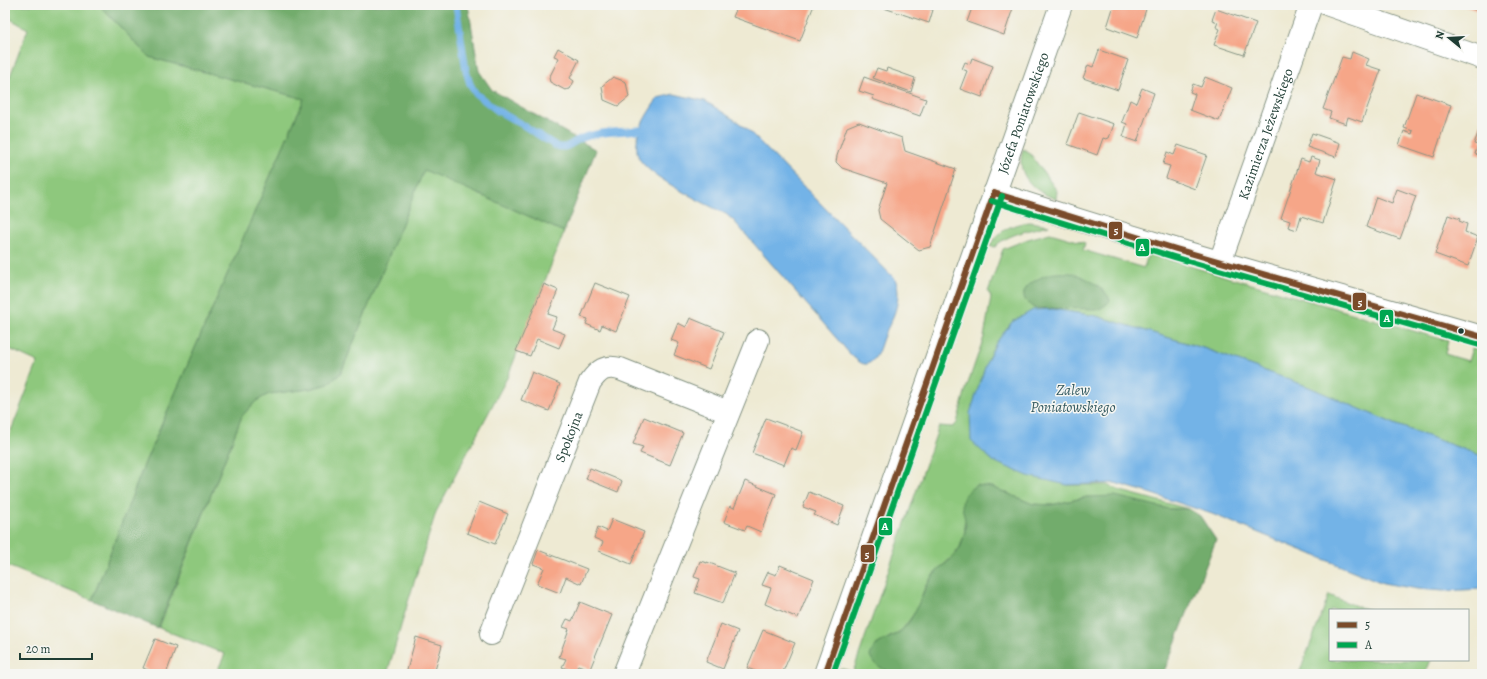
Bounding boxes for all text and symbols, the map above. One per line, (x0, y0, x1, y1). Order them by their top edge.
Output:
north arrow (1429, 18, 1469, 58)
text: N (1432, 29, 1448, 41)
street label: Józefa Poniatowskiego (993, 49, 1053, 176)
street label: Kazimierza Jeżewskiego (1233, 65, 1297, 202)
line badge: 5 (1108, 221, 1123, 240)
text: 5 (1114, 223, 1119, 238)
line badge: A (1135, 238, 1150, 257)
text: A (1138, 240, 1146, 255)
line badge: 5 (1352, 292, 1367, 311)
text: 5 (1358, 295, 1363, 310)
line badge: A (1379, 309, 1394, 328)
text: A (1383, 311, 1391, 326)
unlabelled marker (1456, 326, 1466, 336)
water label: Zalew Poniatowskiego (1031, 380, 1115, 417)
street label: Spokojna (550, 408, 587, 465)
line badge: A (878, 517, 893, 536)
text: A (881, 519, 889, 534)
line badge: 5 (860, 544, 875, 563)
text: 5 (865, 547, 870, 562)
legend (1329, 609, 1469, 661)
text: 5 (1365, 617, 1370, 633)
scale bar (20, 635, 92, 661)
text: A (1364, 637, 1373, 653)
text: 20 m (26, 641, 50, 657)

